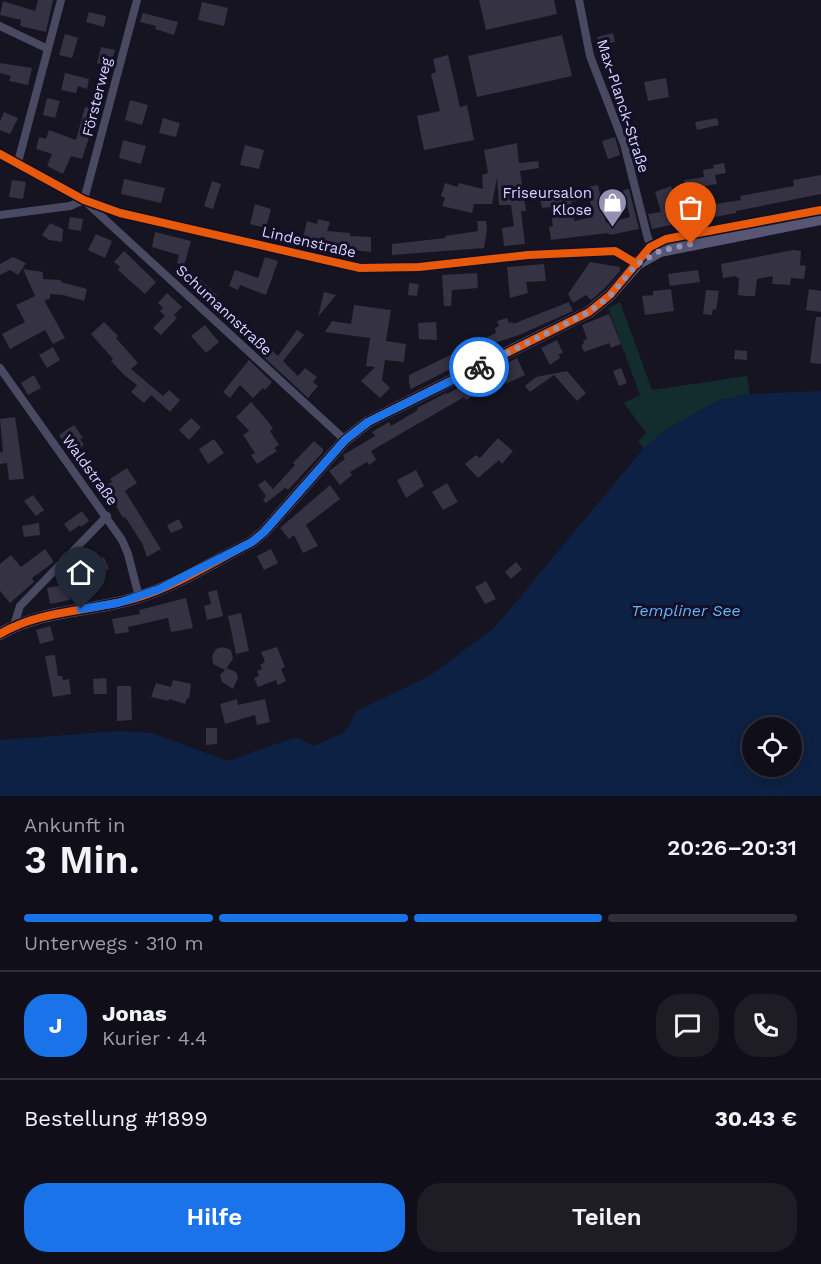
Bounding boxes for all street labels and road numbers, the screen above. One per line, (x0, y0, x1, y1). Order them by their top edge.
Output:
street label: Max-Planck-Straße (593, 37, 653, 175)
street label: Försterweg (78, 55, 116, 138)
street label: Lindenstraße (260, 222, 358, 262)
street label: Schumannstraße (172, 261, 276, 359)
street label: Waldstraße (58, 431, 122, 509)

